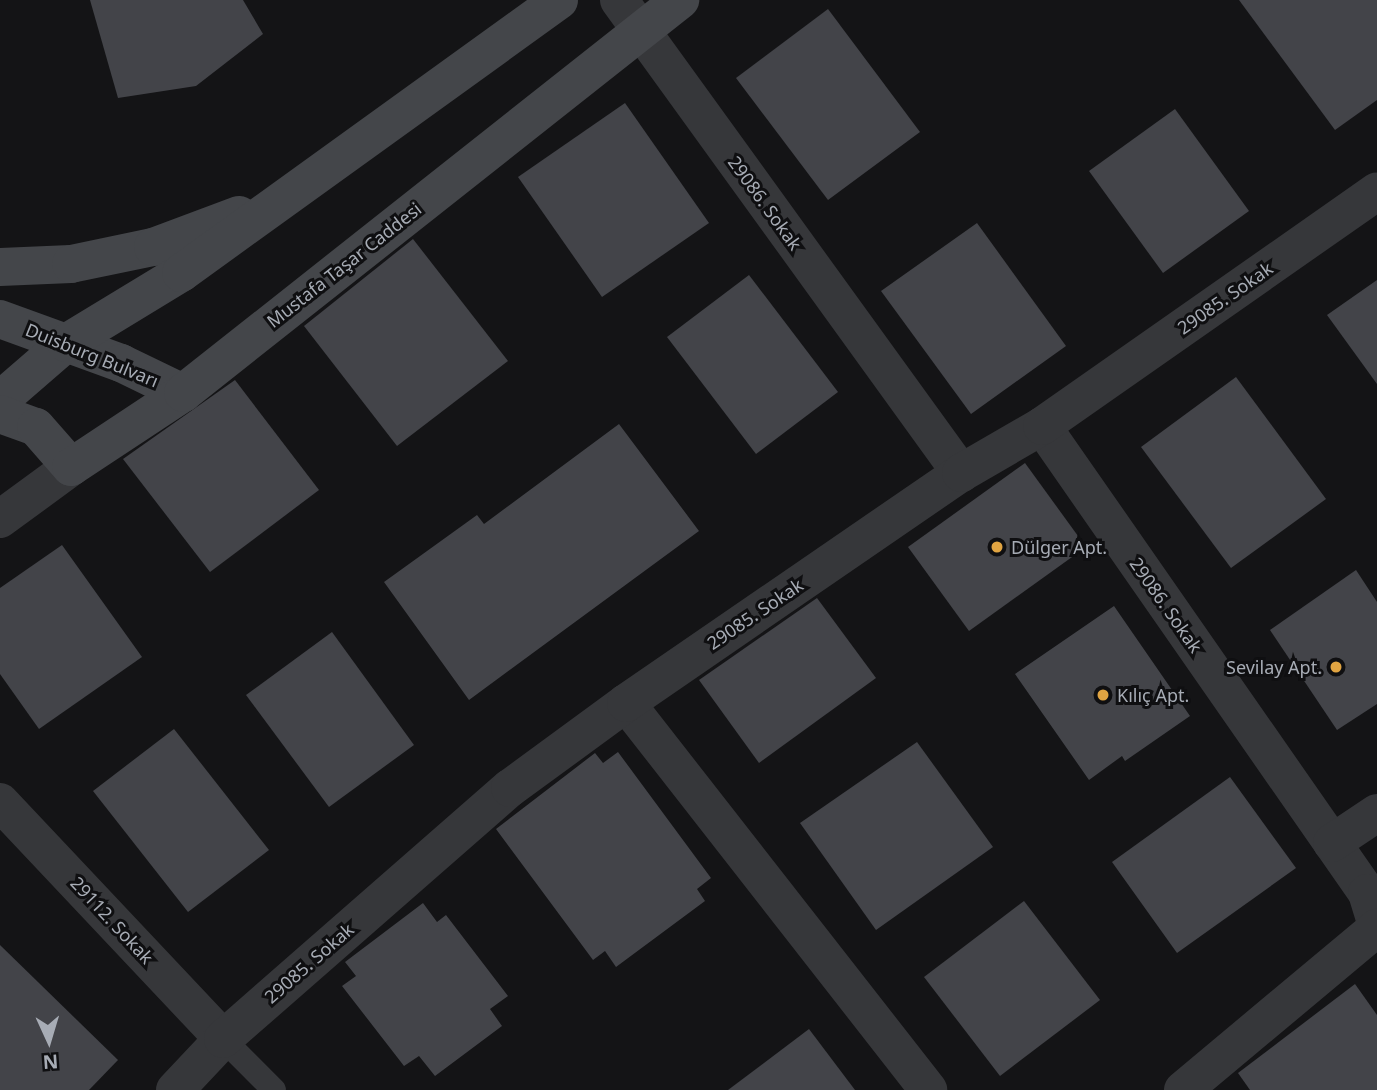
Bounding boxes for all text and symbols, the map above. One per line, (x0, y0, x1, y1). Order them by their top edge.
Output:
street label: 29086. Sokak (724, 152, 806, 254)
street label: Mustafa Taşar Caddesi (262, 198, 426, 332)
street label: 29085. Sokak (1173, 257, 1277, 339)
street label: Duisburg Bulvarı (22, 318, 162, 392)
place label: Dülger Apt. (1011, 536, 1107, 558)
marker: Dülger Apt. (989, 539, 1005, 555)
street label: 29086. Sokak (1125, 553, 1207, 657)
street label: 29085. Sokak (703, 574, 807, 654)
place label: Sevilay Apt. (1226, 656, 1322, 678)
marker: Sevilay Apt. (1328, 659, 1344, 675)
place label: Kılıç Apt. (1117, 684, 1189, 706)
marker: Kılıç Apt. (1095, 687, 1111, 703)
street label: 29112. Sokak (66, 872, 158, 968)
street label: 29085. Sokak (260, 918, 358, 1008)
north arrow (14, 1006, 84, 1076)
text: N (42, 1048, 59, 1075)

